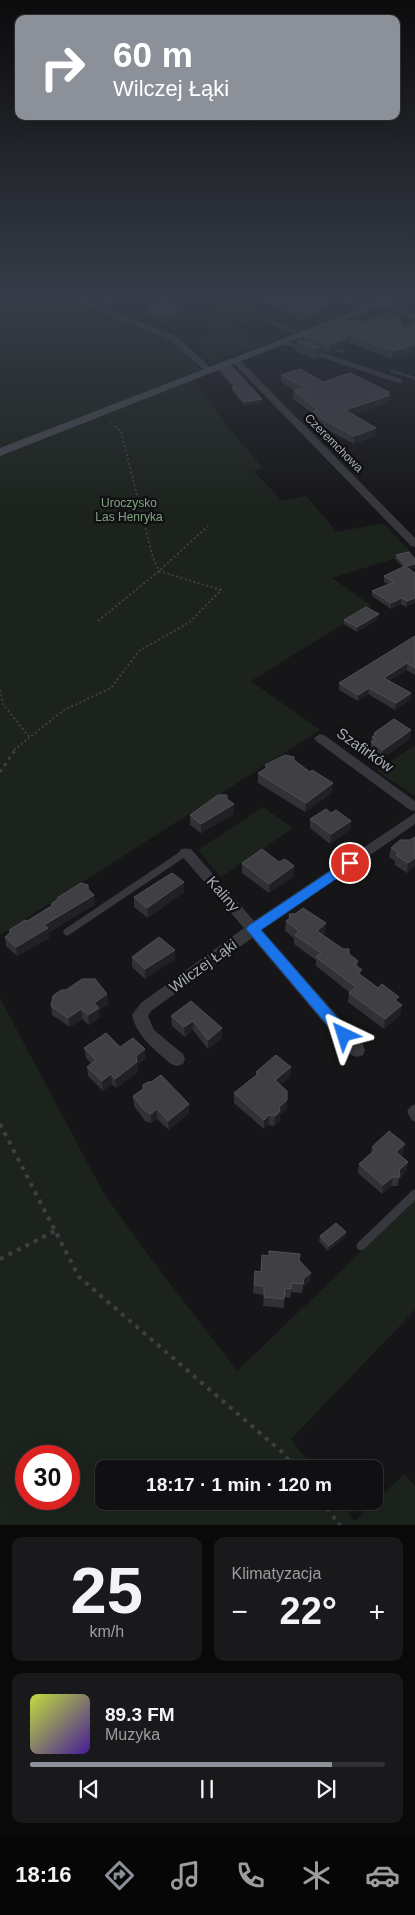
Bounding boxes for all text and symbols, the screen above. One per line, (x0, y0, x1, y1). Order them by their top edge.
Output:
icon: right (30, 35, 95, 100)
text: 60 m (113, 35, 193, 74)
text: Wilczej Łąki (113, 76, 229, 101)
street label: Czeremchowa (302, 411, 366, 475)
park label: Uroczysko Las Henryka (95, 496, 163, 524)
street label: Szafirków (334, 724, 397, 775)
pin (329, 842, 371, 884)
icon: arrive (336, 849, 364, 877)
street label: Kaliny (204, 873, 244, 915)
street label: Wilczej Łąki (166, 935, 240, 996)
position arrow (317, 1008, 369, 1060)
speed limit sign: 30 (15, 1445, 80, 1510)
text: 18:17 · 1 min · 120 m (146, 1474, 332, 1495)
text: 25 (71, 1554, 143, 1627)
text: Klimatyzacja (232, 1565, 321, 1582)
text: 22° (280, 1590, 337, 1632)
text: − (232, 1596, 248, 1627)
text: + (369, 1596, 385, 1627)
text: km/h (89, 1623, 124, 1640)
text: 89.3 FM (105, 1704, 175, 1725)
text: Muzyka (105, 1726, 160, 1743)
icon: previous (75, 1775, 103, 1803)
icon: pause (193, 1775, 221, 1803)
icon: next (312, 1775, 340, 1803)
icon: directions (102, 1858, 137, 1893)
icon: music (168, 1858, 203, 1893)
icon: phone (233, 1858, 268, 1893)
icon: climate (299, 1858, 334, 1893)
icon: car (365, 1858, 400, 1893)
text: 18:16 (15, 1862, 72, 1887)

